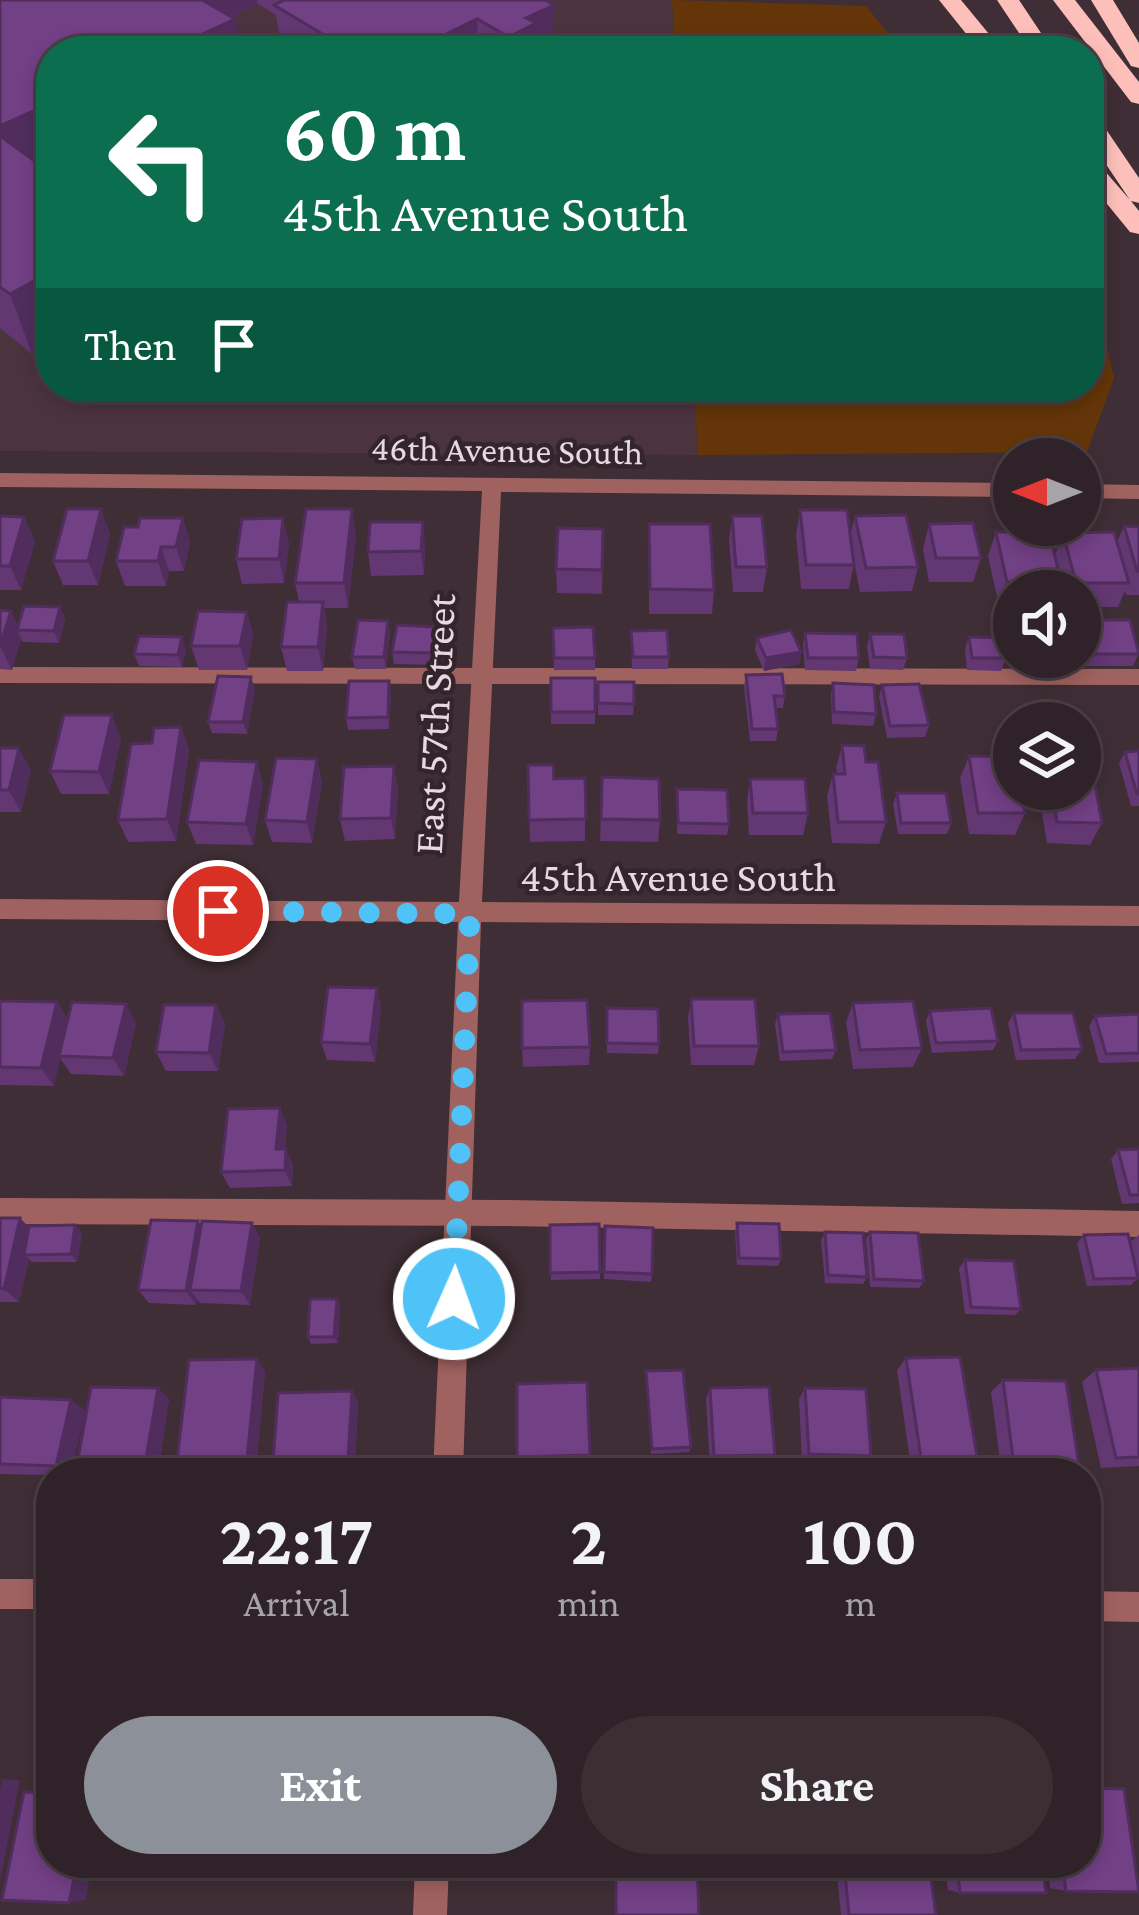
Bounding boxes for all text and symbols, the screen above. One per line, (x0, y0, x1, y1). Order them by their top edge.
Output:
icon: left (84, 84, 240, 240)
text: 60 m (282, 85, 466, 178)
text: 45th Avenue South (282, 183, 688, 243)
icon: arrive (201, 312, 267, 378)
text: Then (84, 320, 177, 370)
street label: 46th Avenue South (371, 428, 643, 472)
north arrow (993, 438, 1101, 546)
map controls (993, 438, 1101, 810)
button: sound (993, 570, 1101, 678)
street label: East 57th Street (404, 591, 464, 856)
button: layers (993, 702, 1101, 810)
street label: 45th Avenue South (520, 853, 836, 900)
pin (167, 860, 269, 962)
icon: arrive (185, 878, 251, 944)
position arrow (391, 1236, 517, 1362)
text: 22:17 (219, 1499, 374, 1579)
text: 2 (570, 1499, 607, 1579)
text: 100 (803, 1499, 918, 1579)
text: Arrival (244, 1581, 350, 1624)
text: min (557, 1581, 620, 1624)
text: m (845, 1581, 876, 1624)
button: Exit (84, 1716, 557, 1854)
button: Share (581, 1716, 1053, 1854)

